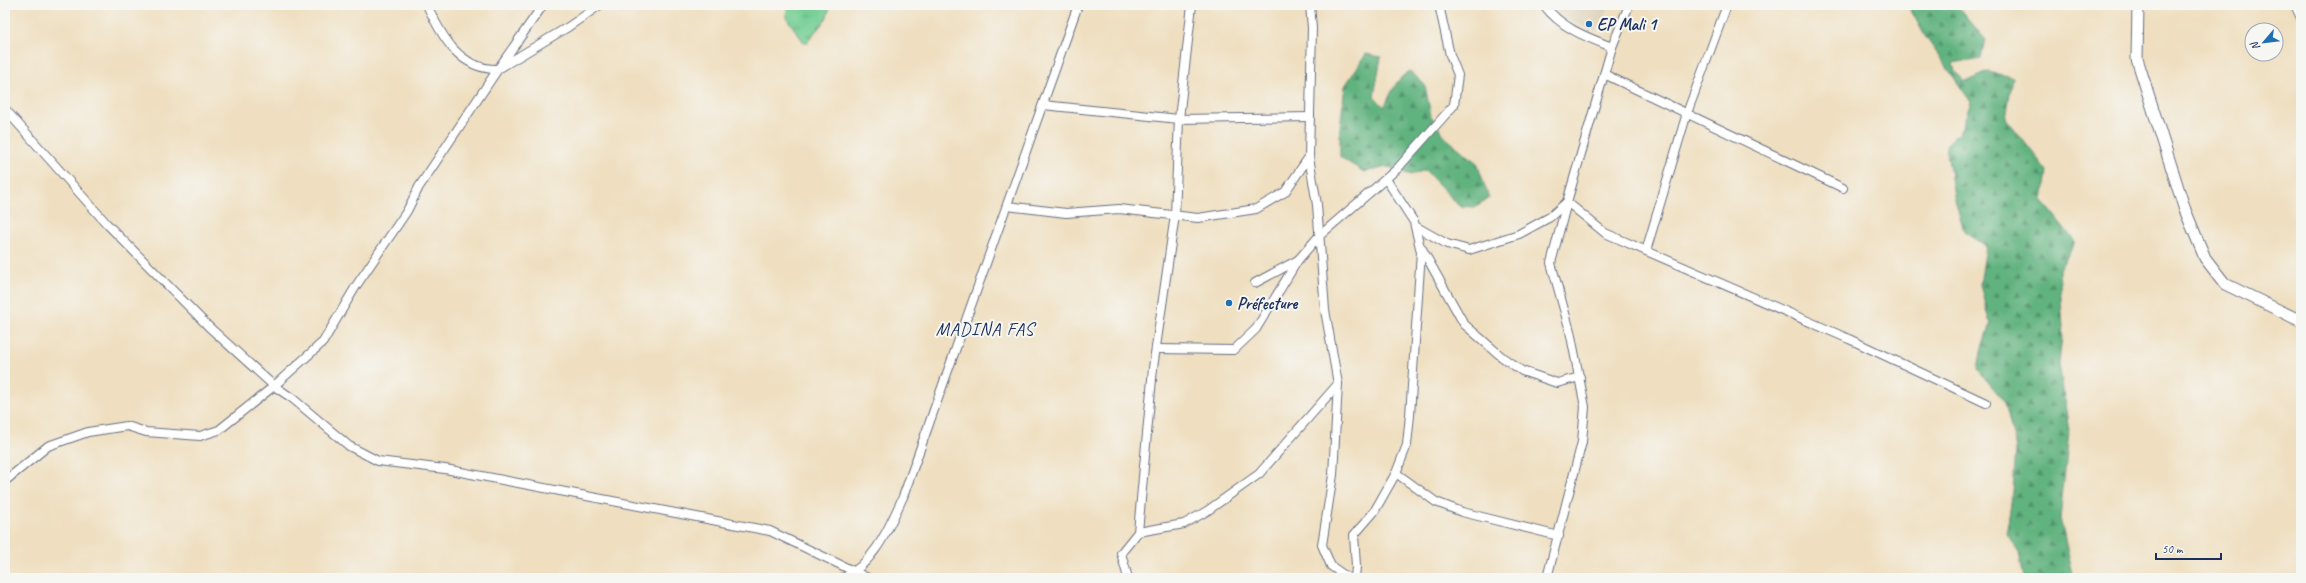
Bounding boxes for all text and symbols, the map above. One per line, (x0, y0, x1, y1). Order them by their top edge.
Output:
place label: EP Mali 1 (1597, 14, 1659, 35)
marker: EP Mali 1 (1584, 19, 1594, 29)
north arrow (2244, 22, 2284, 62)
text: N (2246, 38, 2263, 53)
place label: Préfecture (1237, 293, 1299, 314)
marker: Préfecture (1224, 298, 1234, 308)
district label: MADINA FAS (936, 318, 1037, 340)
scale bar (2156, 535, 2221, 561)
text: 50 m (2162, 541, 2184, 557)

